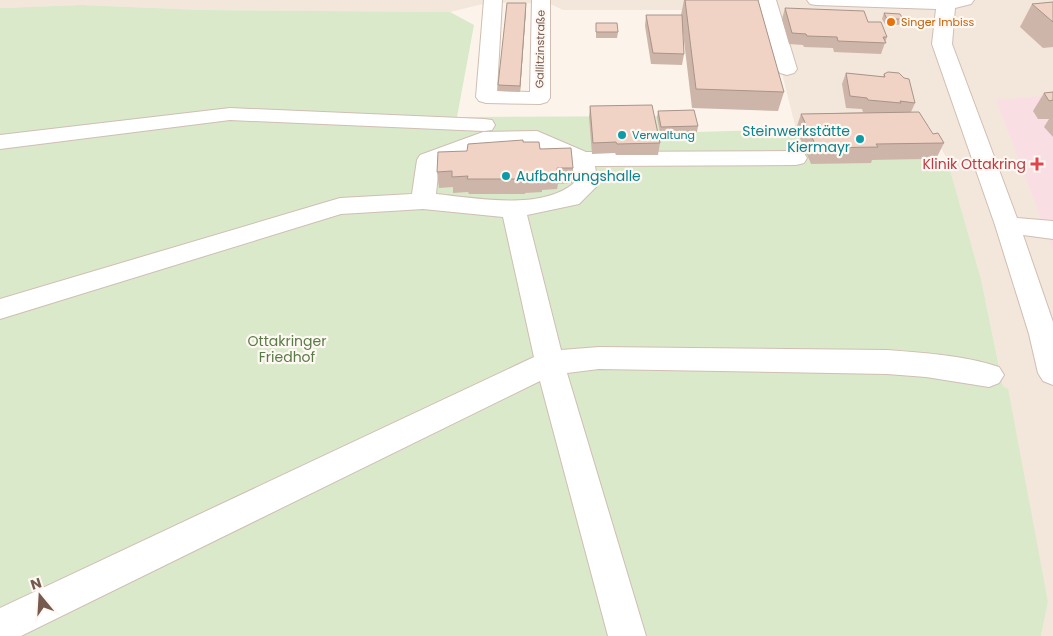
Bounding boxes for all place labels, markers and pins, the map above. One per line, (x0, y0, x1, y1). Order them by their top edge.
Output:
place label: Singer Imbiss (901, 14, 974, 30)
marker: Singer Imbiss (885, 16, 897, 28)
place label: Steinwerkstätte Kiermayr (742, 121, 850, 157)
place label: Verwaltung (632, 127, 695, 143)
marker: Verwaltung (616, 129, 628, 141)
marker: Steinwerkstätte Kiermayr (854, 133, 866, 145)
place label: Klinik Ottakring (922, 154, 1026, 174)
marker: Klinik Ottakring (1030, 157, 1044, 171)
place label: Aufbahrungshalle (516, 166, 641, 186)
marker: Aufbahrungshalle (500, 170, 512, 182)

